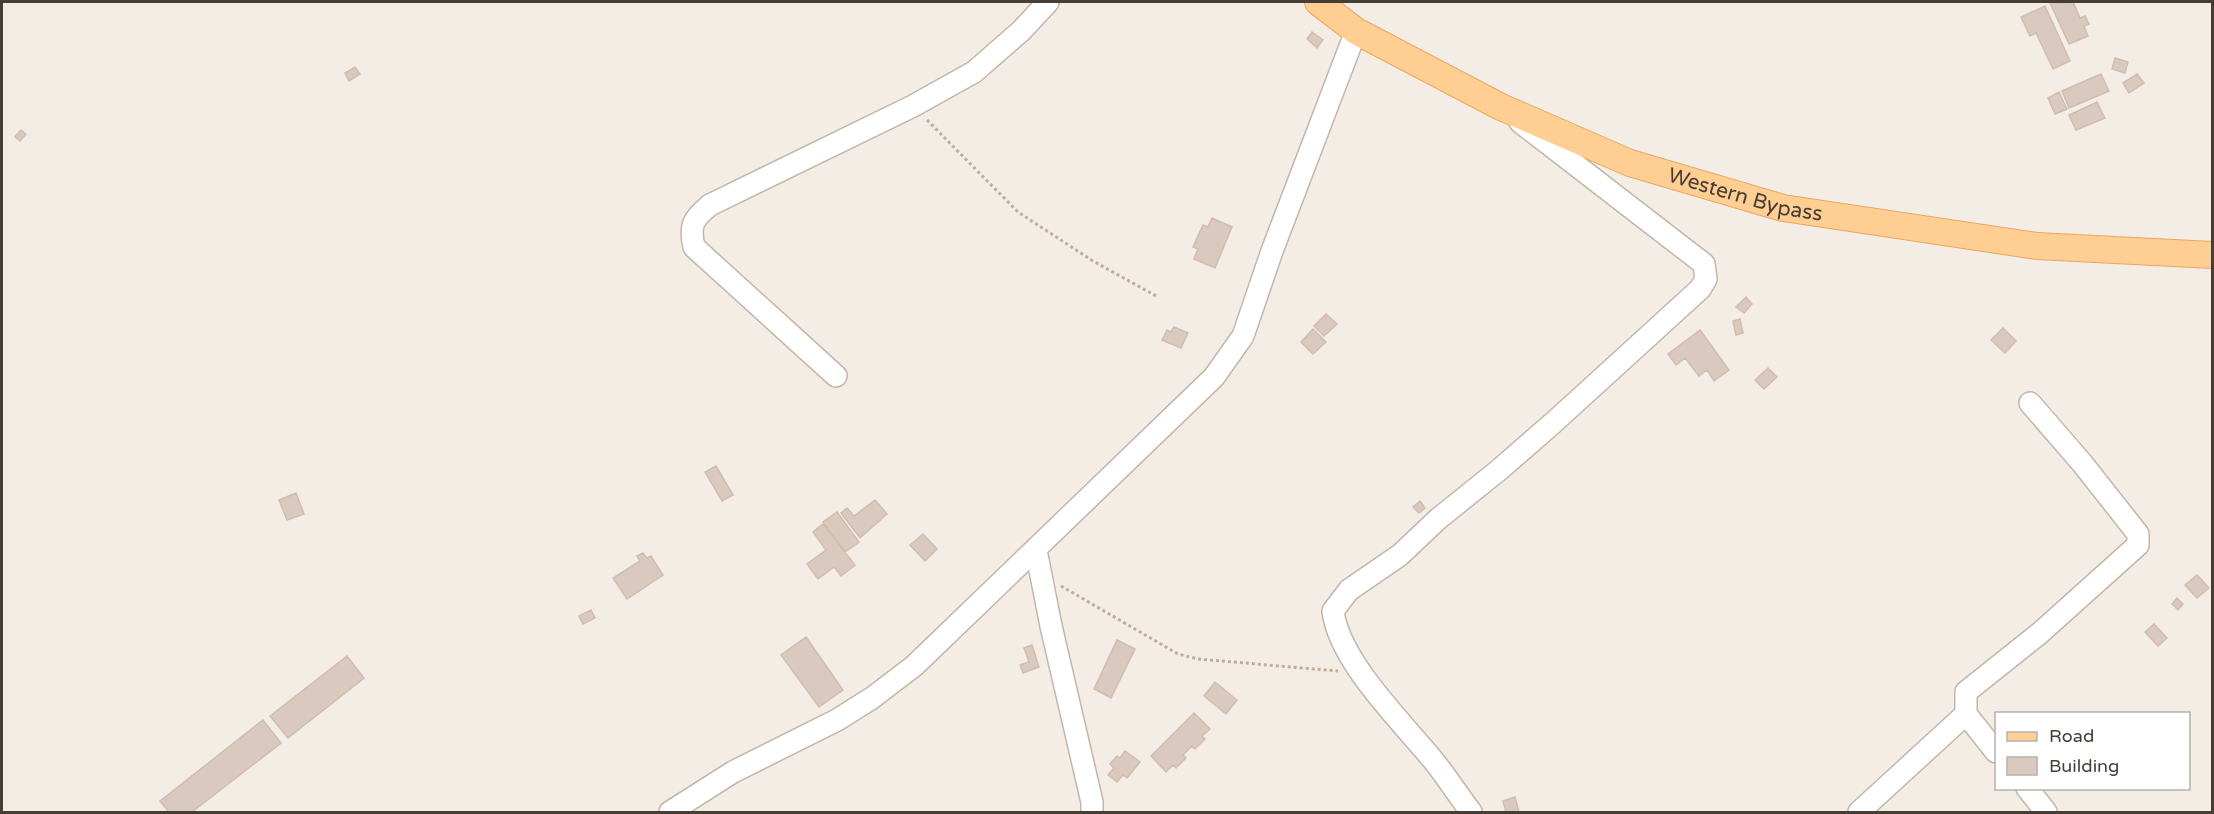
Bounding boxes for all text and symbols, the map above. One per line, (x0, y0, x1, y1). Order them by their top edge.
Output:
street label: Western Bypass (1665, 162, 1824, 226)
legend (1995, 712, 2190, 790)
text: Road (2049, 725, 2094, 747)
text: Building (2049, 755, 2119, 777)

